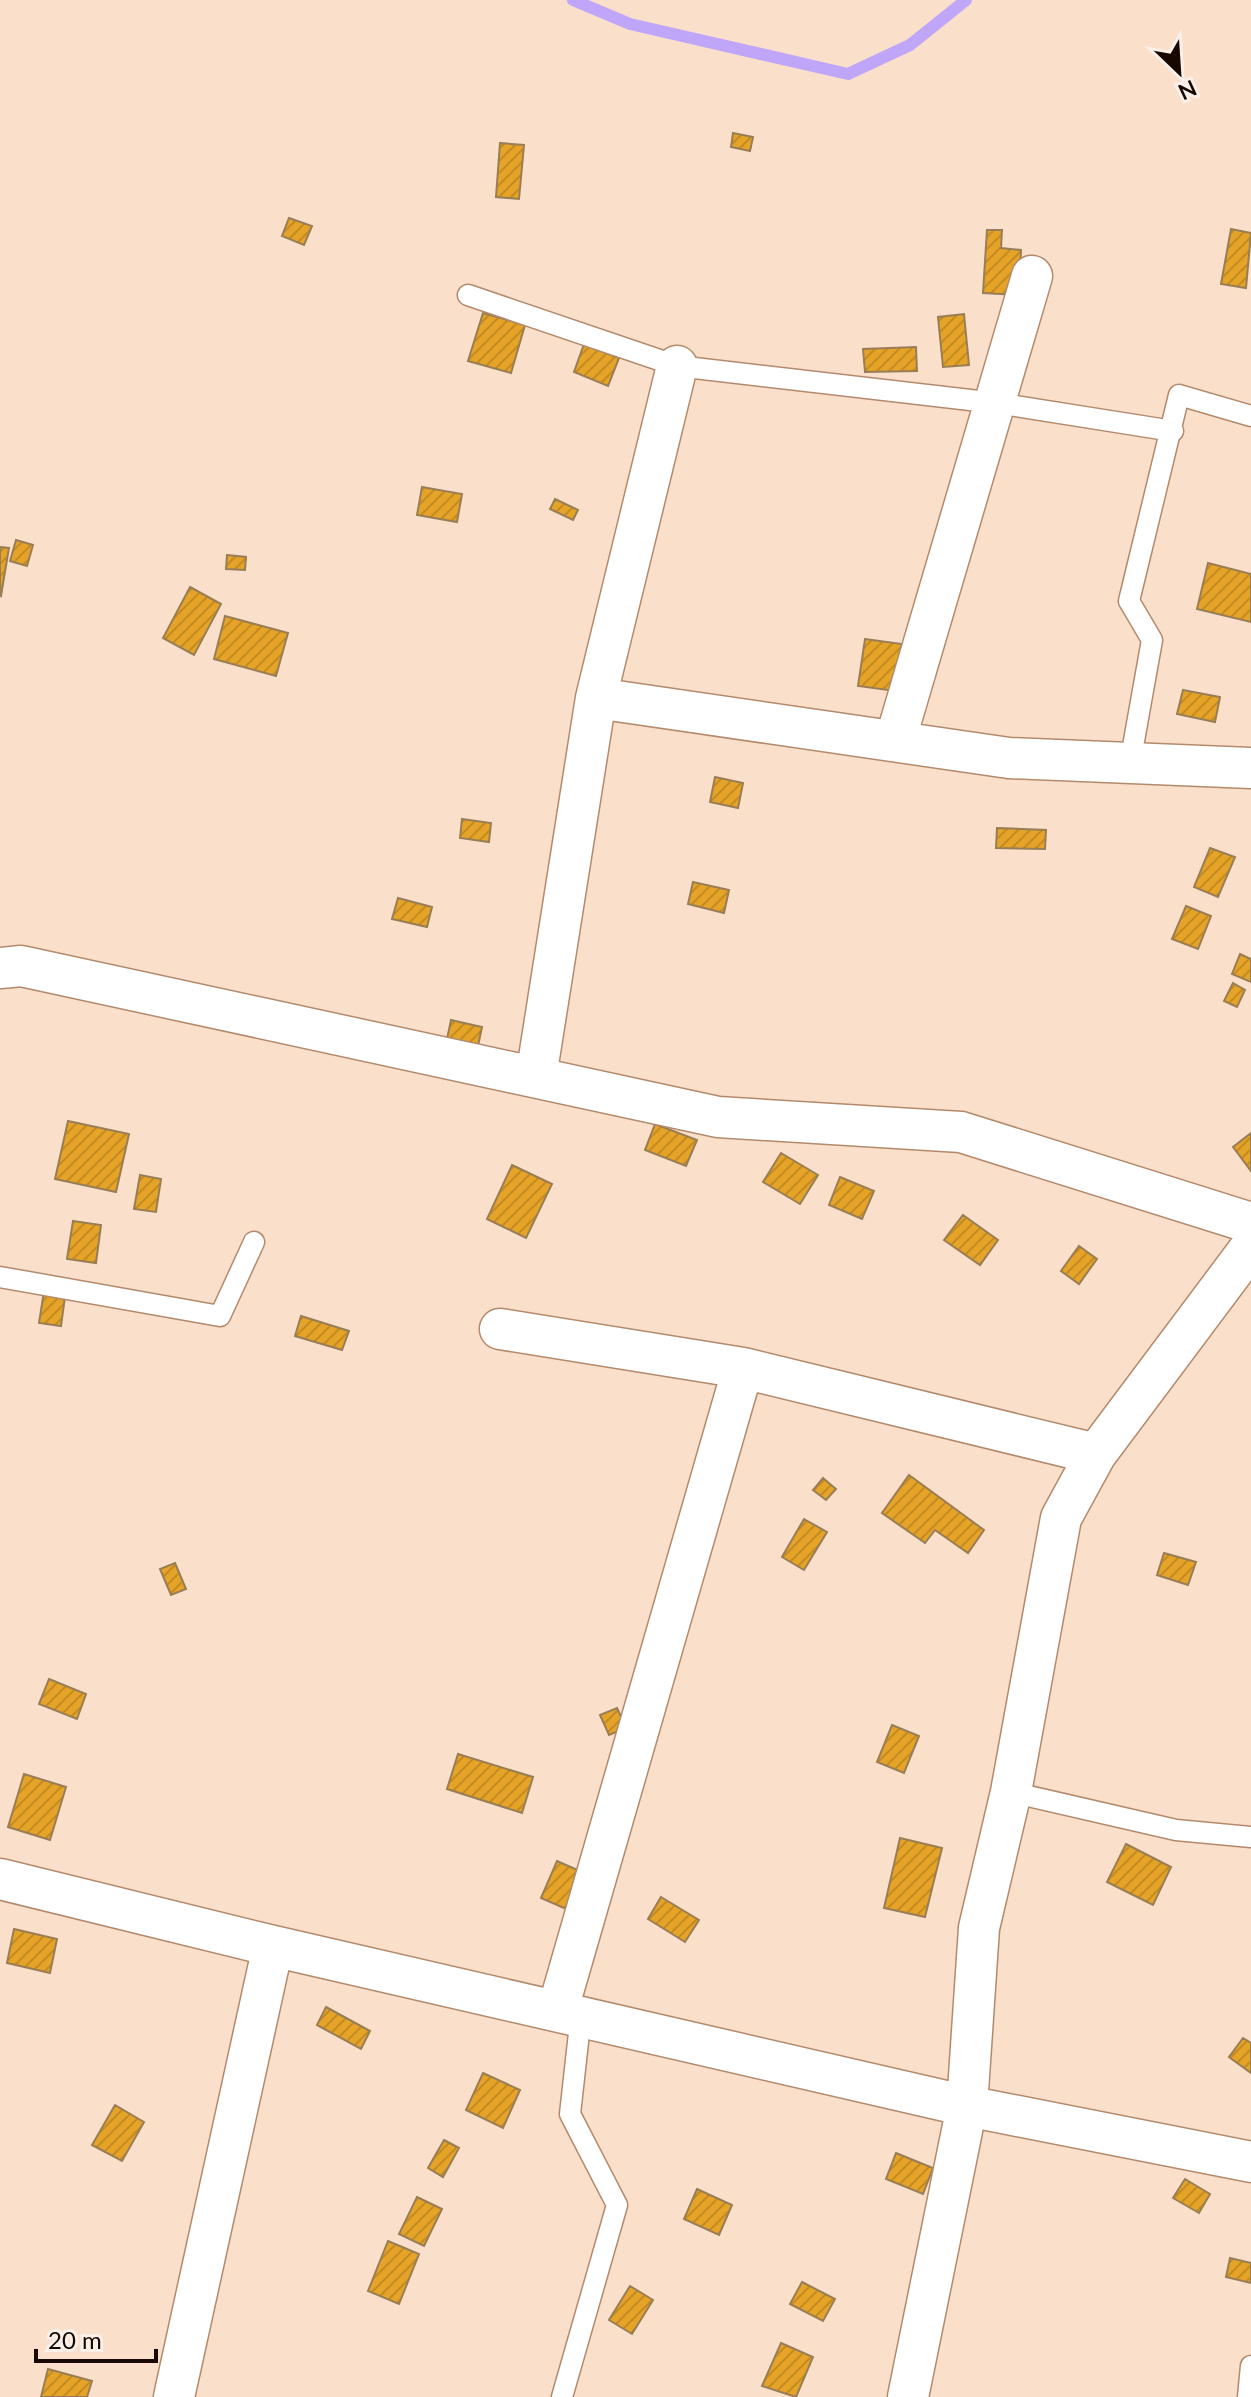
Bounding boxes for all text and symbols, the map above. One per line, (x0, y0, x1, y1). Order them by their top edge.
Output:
north arrow (1139, 32, 1219, 112)
text: N (1174, 75, 1201, 106)
scale bar (36, 2313, 156, 2363)
text: 20 m (48, 2325, 102, 2354)

